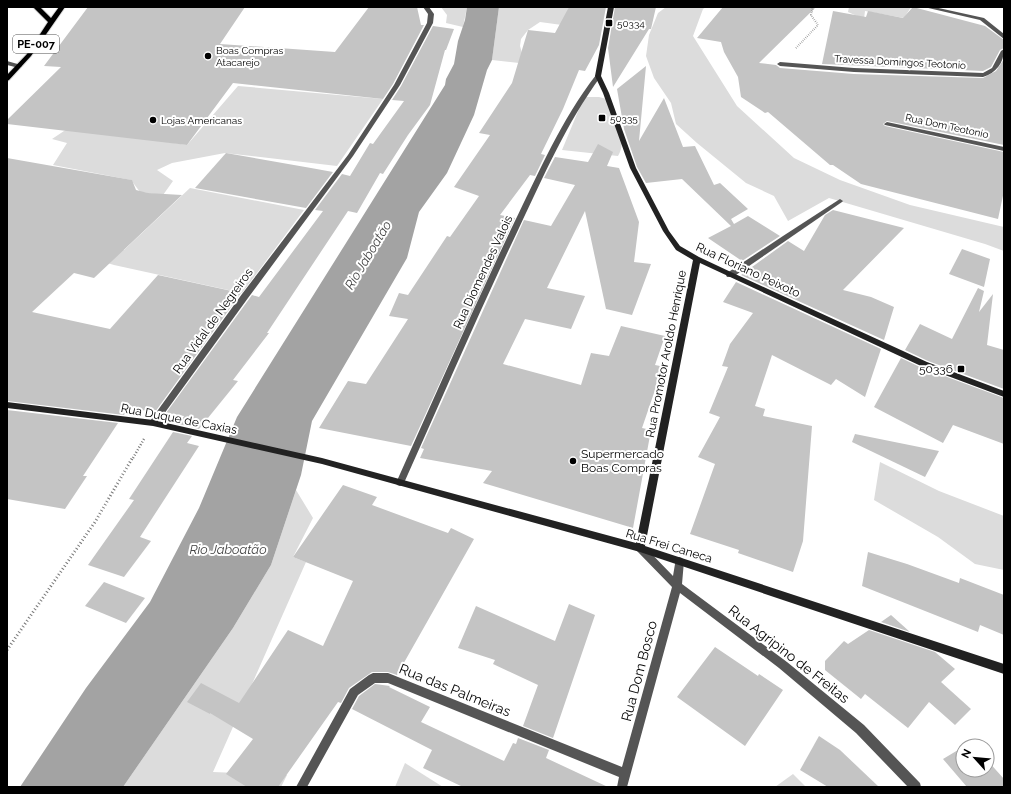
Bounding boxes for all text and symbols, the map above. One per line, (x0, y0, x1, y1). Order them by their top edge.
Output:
marker: 50334 (604, 18, 614, 28)
place label: 50334 (617, 18, 645, 29)
road number: PE-007 (13, 35, 59, 53)
place label: Boas Compras Atacarejo (216, 45, 284, 68)
marker: Boas Compras Atacarejo (203, 51, 213, 61)
street label: Travessa Domingos Teotonio (834, 53, 966, 71)
street label: Rua Dom Teotonio (904, 112, 990, 140)
marker: 50335 (597, 113, 607, 123)
place label: 50335 (610, 113, 638, 124)
marker: Lojas Americanas (148, 115, 158, 125)
place label: Lojas Americanas (161, 115, 242, 126)
street label: Rua Diomendes Valois (451, 213, 516, 331)
water label: Rio Jaboatão (342, 218, 394, 292)
street label: Rua Floriano Peixoto (694, 240, 802, 300)
street label: Rua Vidal de Negreiros (170, 266, 256, 376)
street label: Rua Promotor Aroldo Henrique (643, 269, 689, 439)
place label: 50336 (919, 362, 953, 376)
marker: 50336 (956, 364, 966, 374)
street label: Rua Duque de Caxias (120, 401, 239, 437)
place label: Supermercado Boas Compras (581, 447, 664, 475)
marker: Supermercado Boas Compras (568, 456, 578, 466)
street label: Rua Frei Caneca (624, 526, 714, 566)
water label: Rio Jaboatão (189, 542, 267, 557)
street label: Rua Agripino de Freitas (725, 602, 853, 706)
street label: Rua Dom Bosco (618, 619, 660, 723)
street label: Rua das Palmeiras (397, 660, 513, 720)
north arrow (955, 738, 995, 778)
text: N (959, 747, 974, 760)

